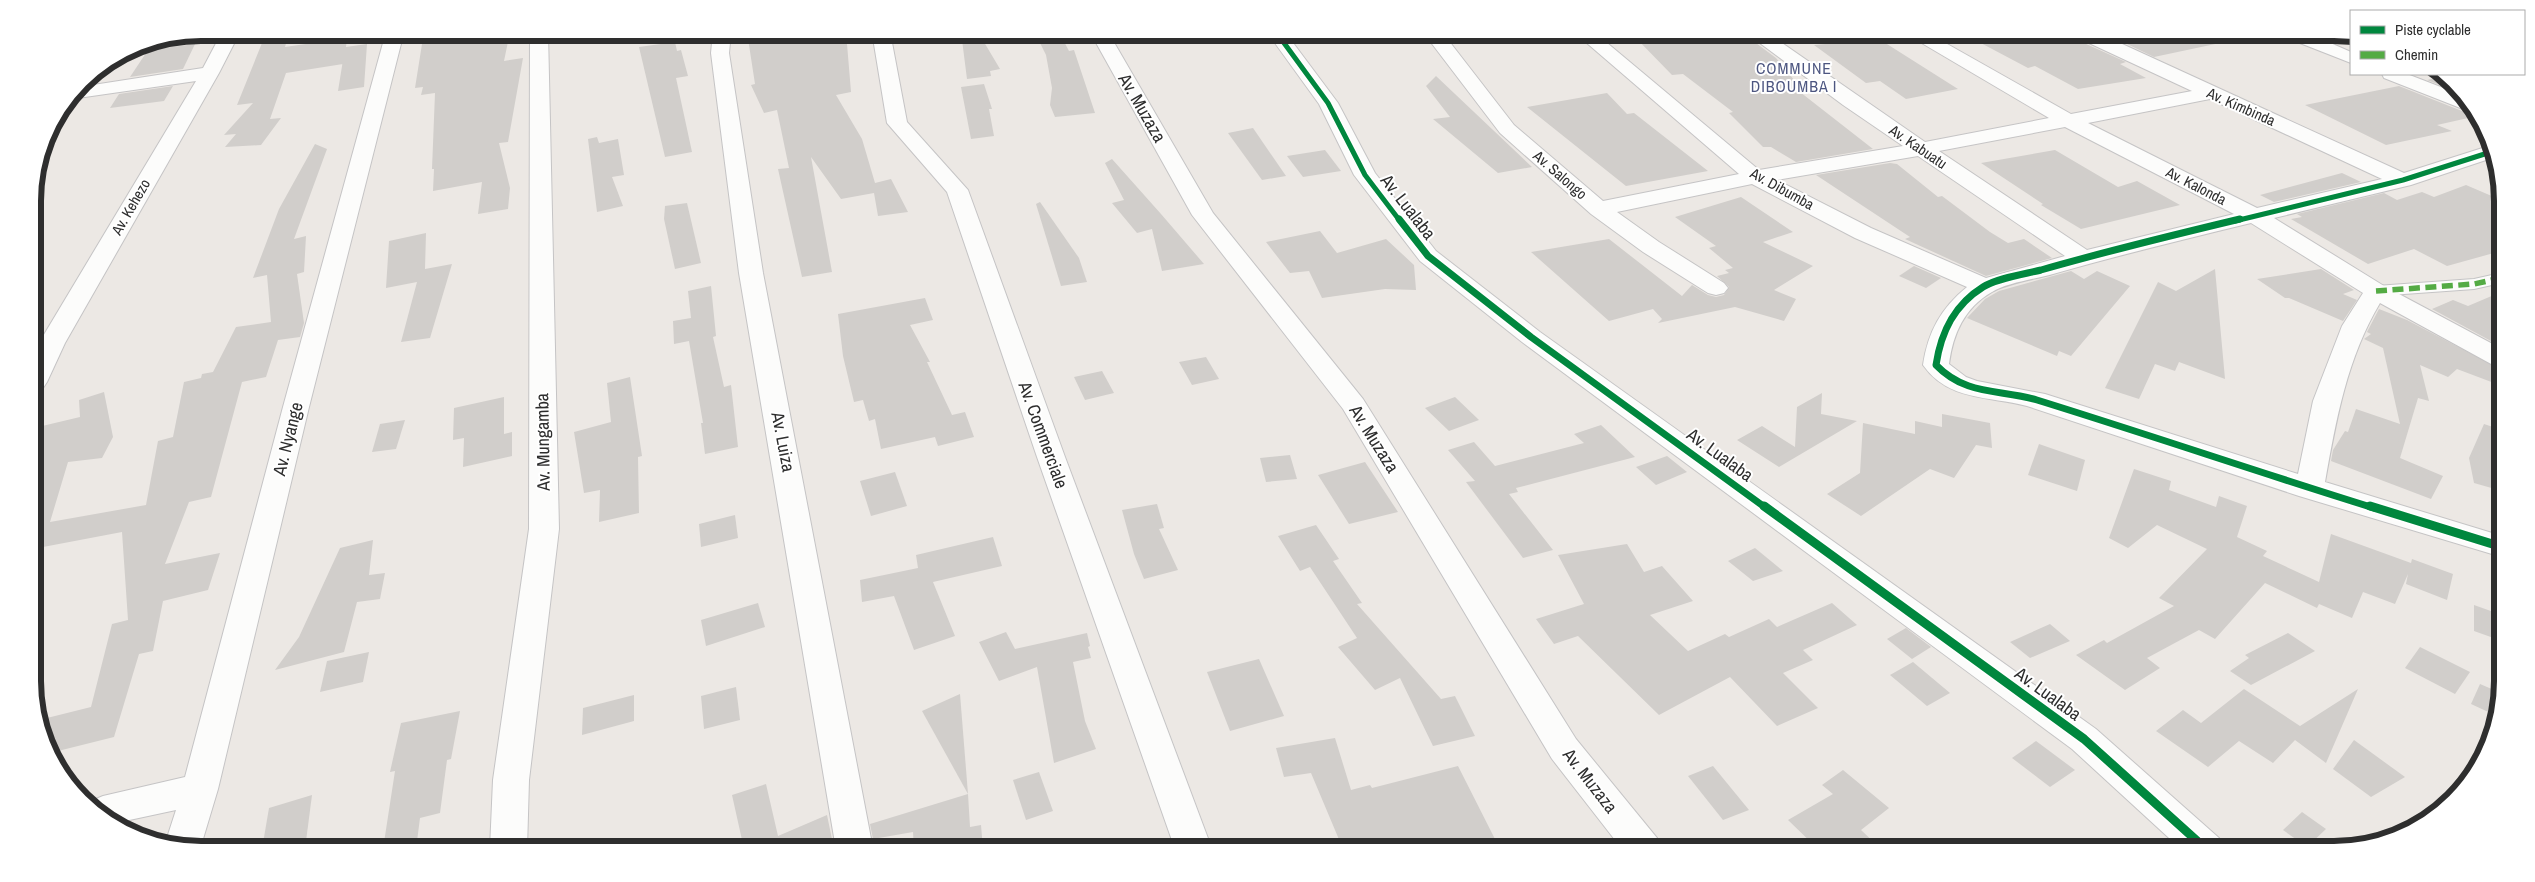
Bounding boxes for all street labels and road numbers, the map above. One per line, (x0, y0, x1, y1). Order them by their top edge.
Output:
street label: Av. Muzaza (1112, 68, 1172, 147)
street label: Av. Kimbinda (2203, 82, 2279, 131)
street label: Av. Kabuatu (1884, 119, 1951, 174)
street label: Av. Salongo (1528, 145, 1592, 204)
street label: Av. Kalonda (2162, 161, 2230, 210)
street label: Av. Dibumba (1746, 162, 1818, 215)
street label: Av. Lualaba (1374, 168, 1442, 245)
street label: Av. Kehezo (106, 175, 155, 240)
street label: Av. Commerciale (1012, 377, 1074, 492)
street label: Av. Mungamba (529, 393, 556, 492)
street label: Av. Nyange (266, 399, 309, 479)
street label: Av. Muzaza (1343, 399, 1405, 477)
street label: Av. Luiza (765, 409, 802, 474)
street label: Av. Lualaba (1681, 421, 1759, 487)
street label: Av. Lualaba (2009, 660, 2087, 726)
street label: Av. Muzaza (1557, 742, 1624, 818)

